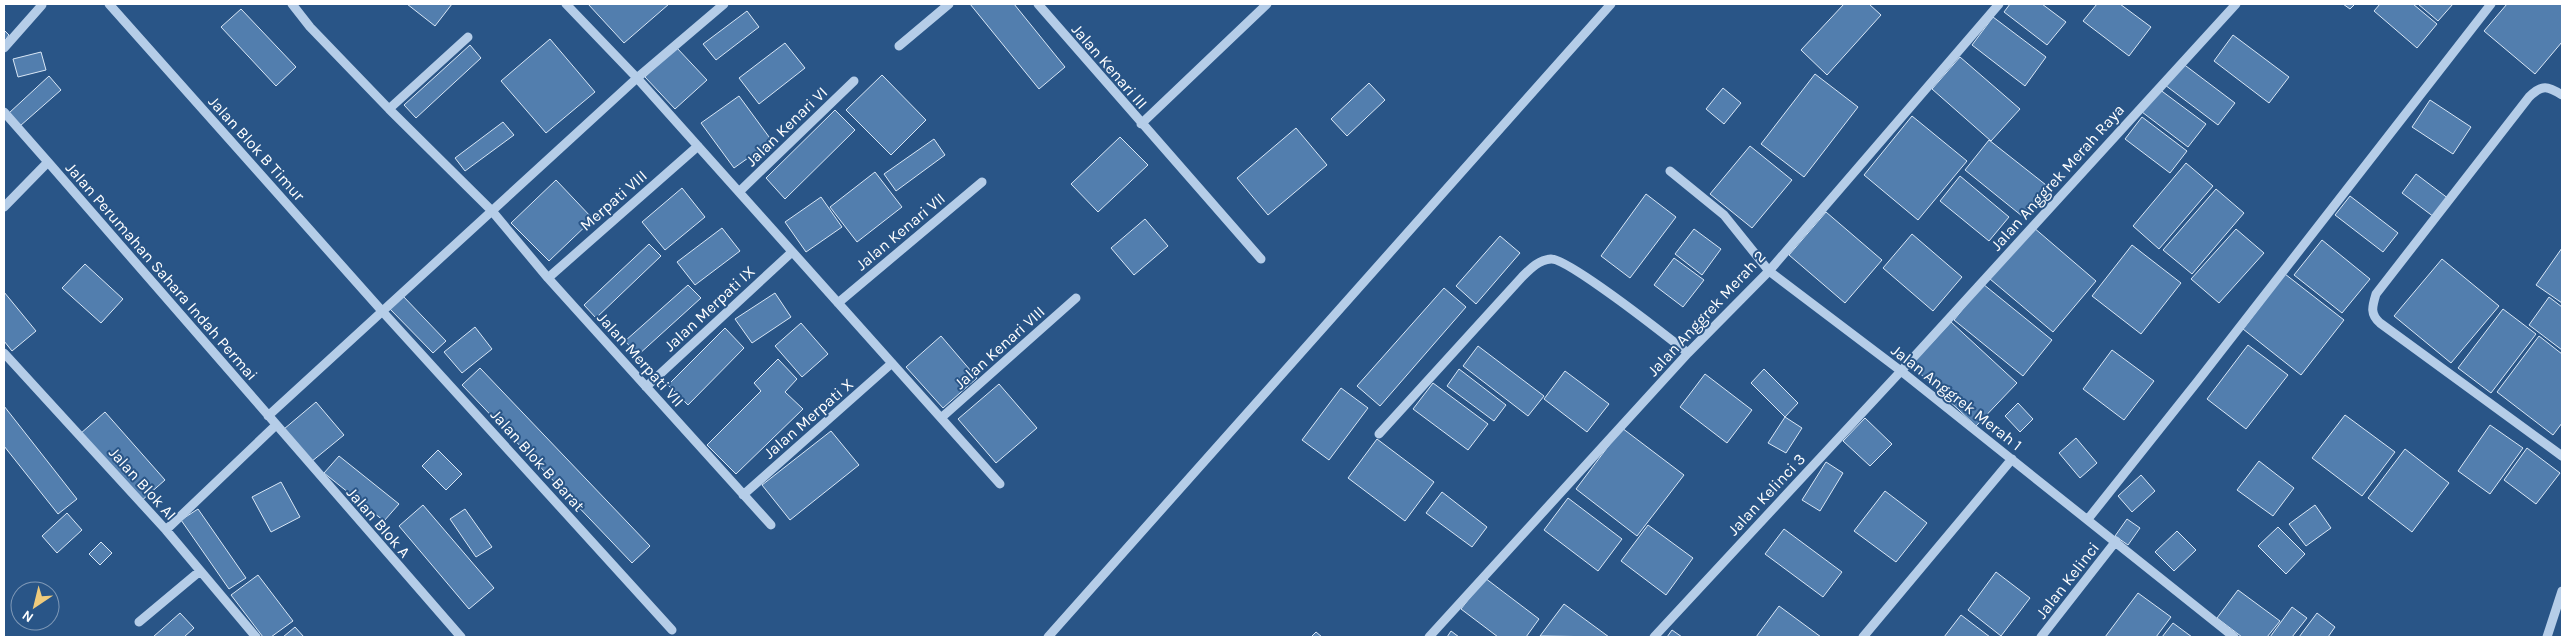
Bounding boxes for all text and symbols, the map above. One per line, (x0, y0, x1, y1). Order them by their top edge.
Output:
street label: Jalan Kenari III (1068, 20, 1152, 113)
street label: Jalan Kenari VI (742, 83, 831, 170)
street label: Jalan Blok B Timur (204, 92, 309, 205)
street label: Jalan Anggrek Merah Raya (1987, 100, 2128, 254)
street label: Jalan Perumahan Sahara Indah Permai (62, 158, 262, 384)
street label: Merpati VIII (576, 166, 651, 235)
street label: Jalan Kenari VII (852, 189, 949, 274)
street label: Jalan Anggrek Merah 2 (1643, 247, 1770, 380)
street label: Jalan Merpati IX (660, 262, 759, 355)
street label: Jalan Kenari VIII (950, 302, 1048, 393)
street label: Jalan Merpati VII (593, 308, 688, 410)
street label: Jalan Anggrek Merah 1 (1887, 340, 2026, 454)
street label: Jalan Merpati X (760, 374, 857, 462)
street label: Jalan Blok B Barat (487, 405, 589, 515)
street label: Jalan Blok AI (105, 443, 180, 524)
street label: Jalan Kelinci 3 (1724, 449, 1809, 539)
street label: Jalan Blok A (343, 483, 414, 561)
street label: Jalan Kelinci (2032, 538, 2103, 622)
north arrow (10, 581, 60, 631)
text: N (19, 606, 37, 626)

